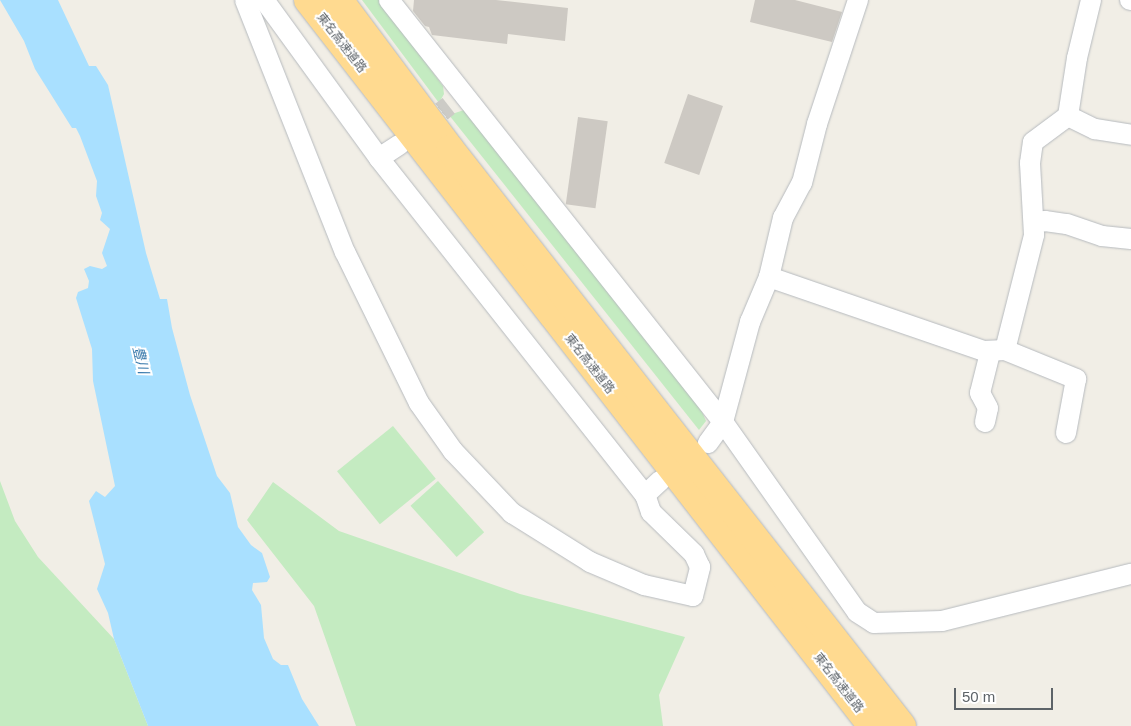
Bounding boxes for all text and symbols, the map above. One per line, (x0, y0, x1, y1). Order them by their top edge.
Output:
street label: 東名高速道路 (313, 10, 369, 76)
street label: 東名高速道路 (561, 331, 617, 397)
water label: 豊川 (130, 344, 152, 376)
street label: 東名高速道路 (810, 650, 866, 716)
scale bar (956, 678, 1055, 710)
text: 50 m (962, 688, 995, 705)

